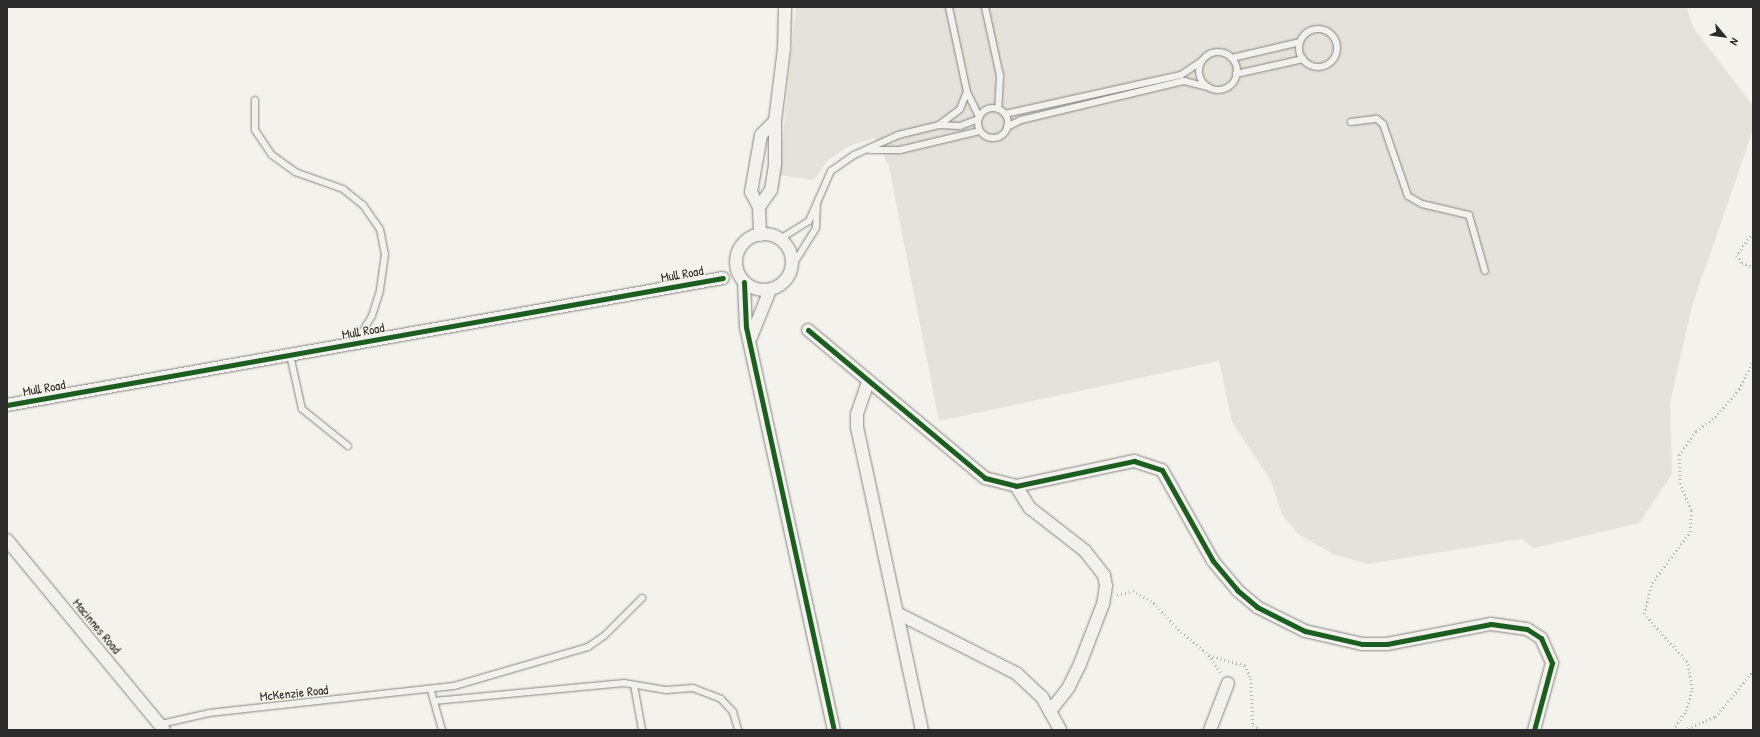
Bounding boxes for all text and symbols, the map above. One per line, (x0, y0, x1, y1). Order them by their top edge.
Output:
north arrow (1704, 16, 1744, 56)
text: N (1727, 36, 1742, 48)
street label: Mull Road (660, 263, 704, 285)
street label: Mull Road (341, 320, 385, 342)
street label: Mull Road (22, 377, 66, 399)
street label: Macinnes Road (69, 595, 125, 657)
street label: McKenzie Road (259, 682, 329, 704)

